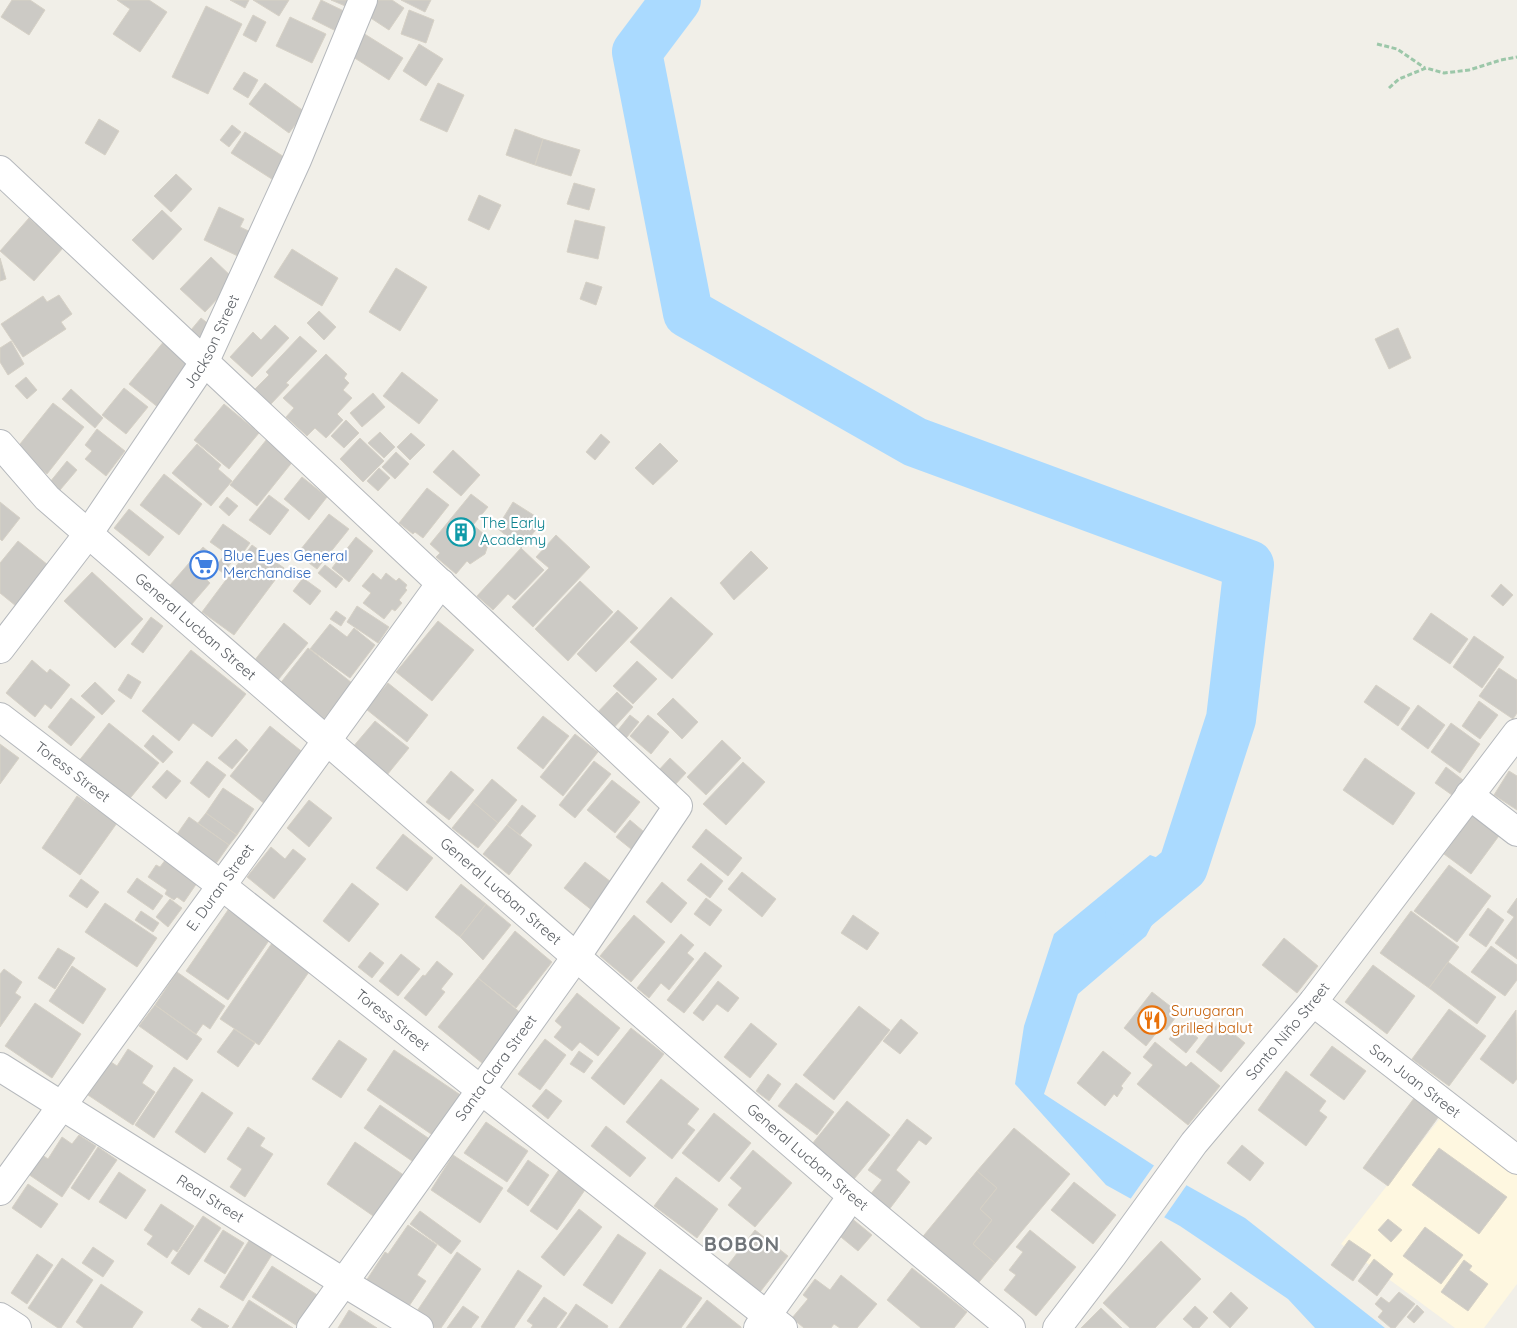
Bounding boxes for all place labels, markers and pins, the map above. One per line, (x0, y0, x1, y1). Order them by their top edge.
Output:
place label: The Early Academy (480, 513, 546, 549)
building icon: The Early Academy (446, 517, 476, 547)
place label: Blue Eyes General Merchandise (223, 546, 348, 582)
supermarket icon: Blue Eyes General Merchandise (189, 550, 219, 580)
place label: Surugaran grilled balut (1171, 1001, 1253, 1037)
restaurant icon: Surugaran grilled balut (1137, 1005, 1167, 1035)

